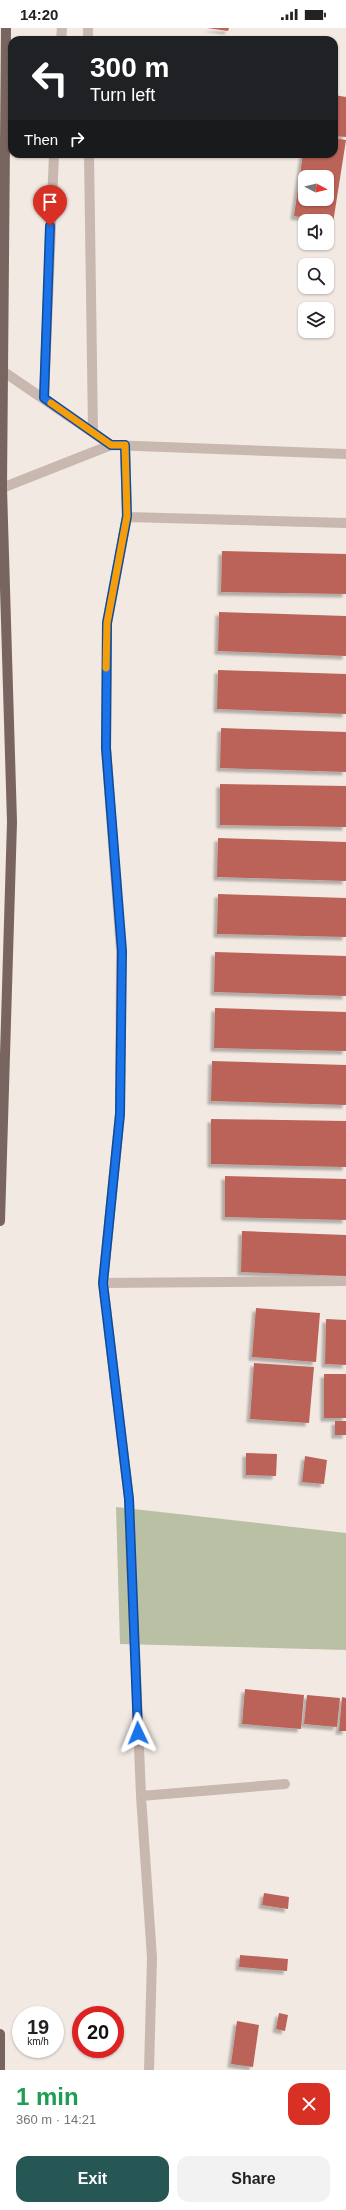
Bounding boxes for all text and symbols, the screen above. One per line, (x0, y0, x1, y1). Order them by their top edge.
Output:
text: 14:20 (20, 6, 58, 23)
icon: left (24, 52, 76, 104)
text: 300 m (90, 52, 169, 83)
text: Turn left (90, 85, 155, 105)
icon: right (66, 128, 88, 150)
text: Then (24, 131, 58, 148)
north arrow (298, 170, 334, 206)
map controls (298, 170, 334, 338)
pin (33, 185, 67, 226)
icon: arrive (39, 191, 61, 213)
button: sound (298, 214, 334, 250)
button: search (298, 258, 334, 294)
button: layers (298, 302, 334, 338)
position arrow (117, 1712, 159, 1754)
speed limit sign: 20 (72, 2006, 124, 2058)
text: 19 (27, 2016, 49, 2038)
text: km/h (27, 2036, 49, 2047)
text: 1 min (16, 2083, 79, 2110)
button: close (288, 2083, 330, 2125)
text: 360 m · 14:21 (16, 2112, 96, 2127)
button: Exit (16, 2156, 169, 2202)
button: Share (177, 2156, 330, 2202)

